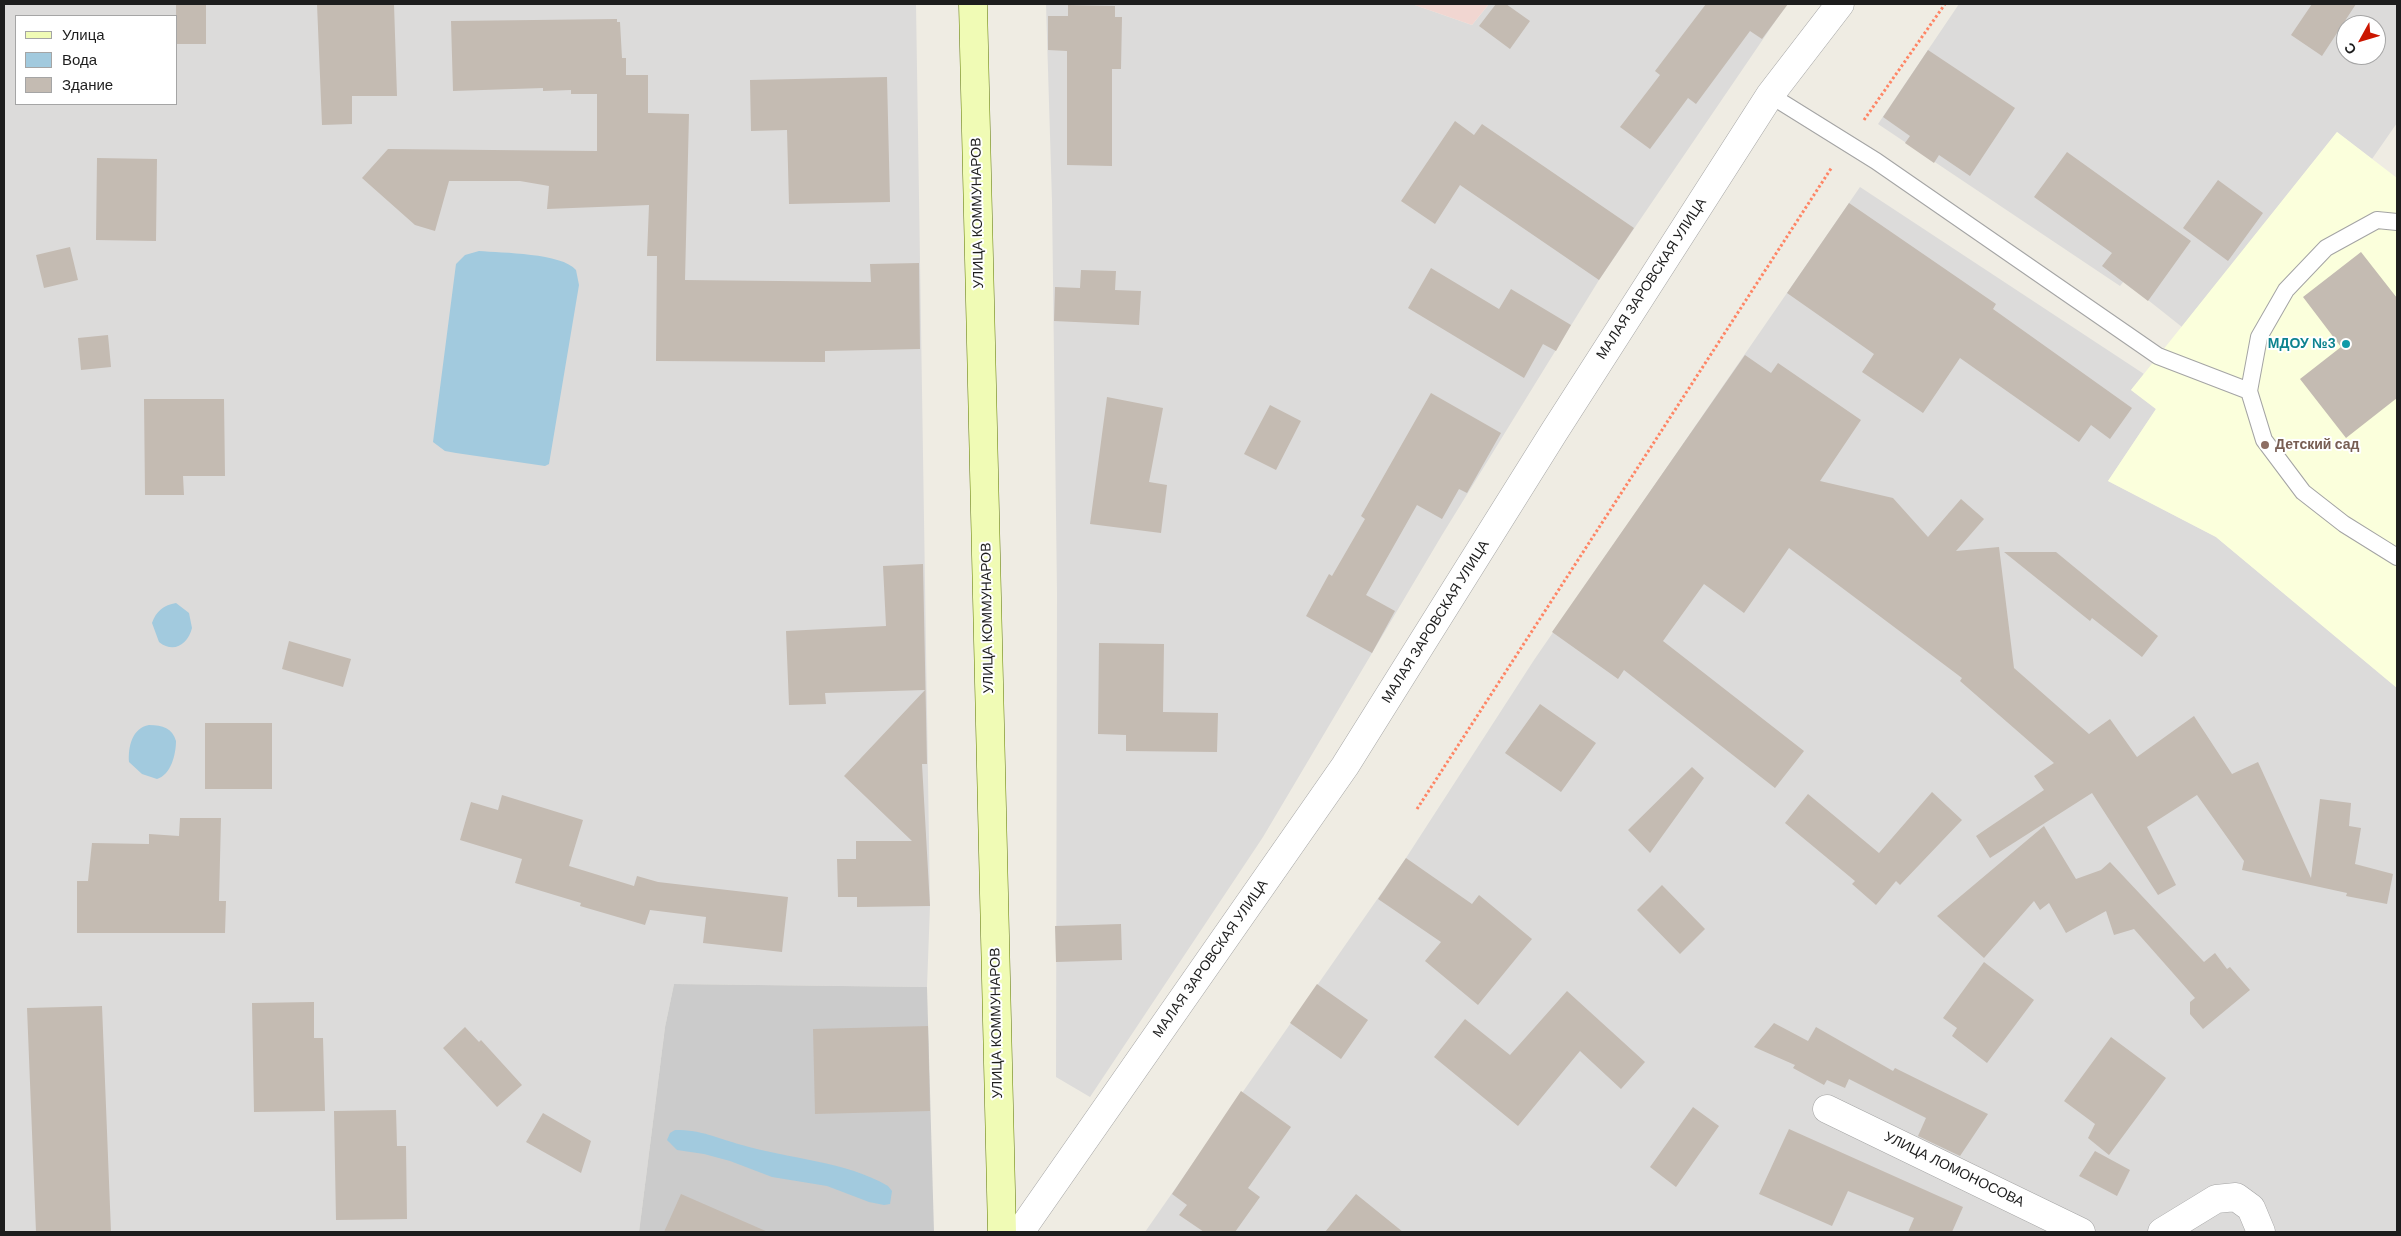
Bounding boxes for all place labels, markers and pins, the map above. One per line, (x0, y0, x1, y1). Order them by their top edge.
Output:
place label: МДОУ №3 (2268, 336, 2336, 352)
marker: МДОУ №3 (2340, 338, 2352, 350)
place label: Детский сад (2275, 437, 2359, 453)
marker: Детский сад (2259, 439, 2271, 451)

